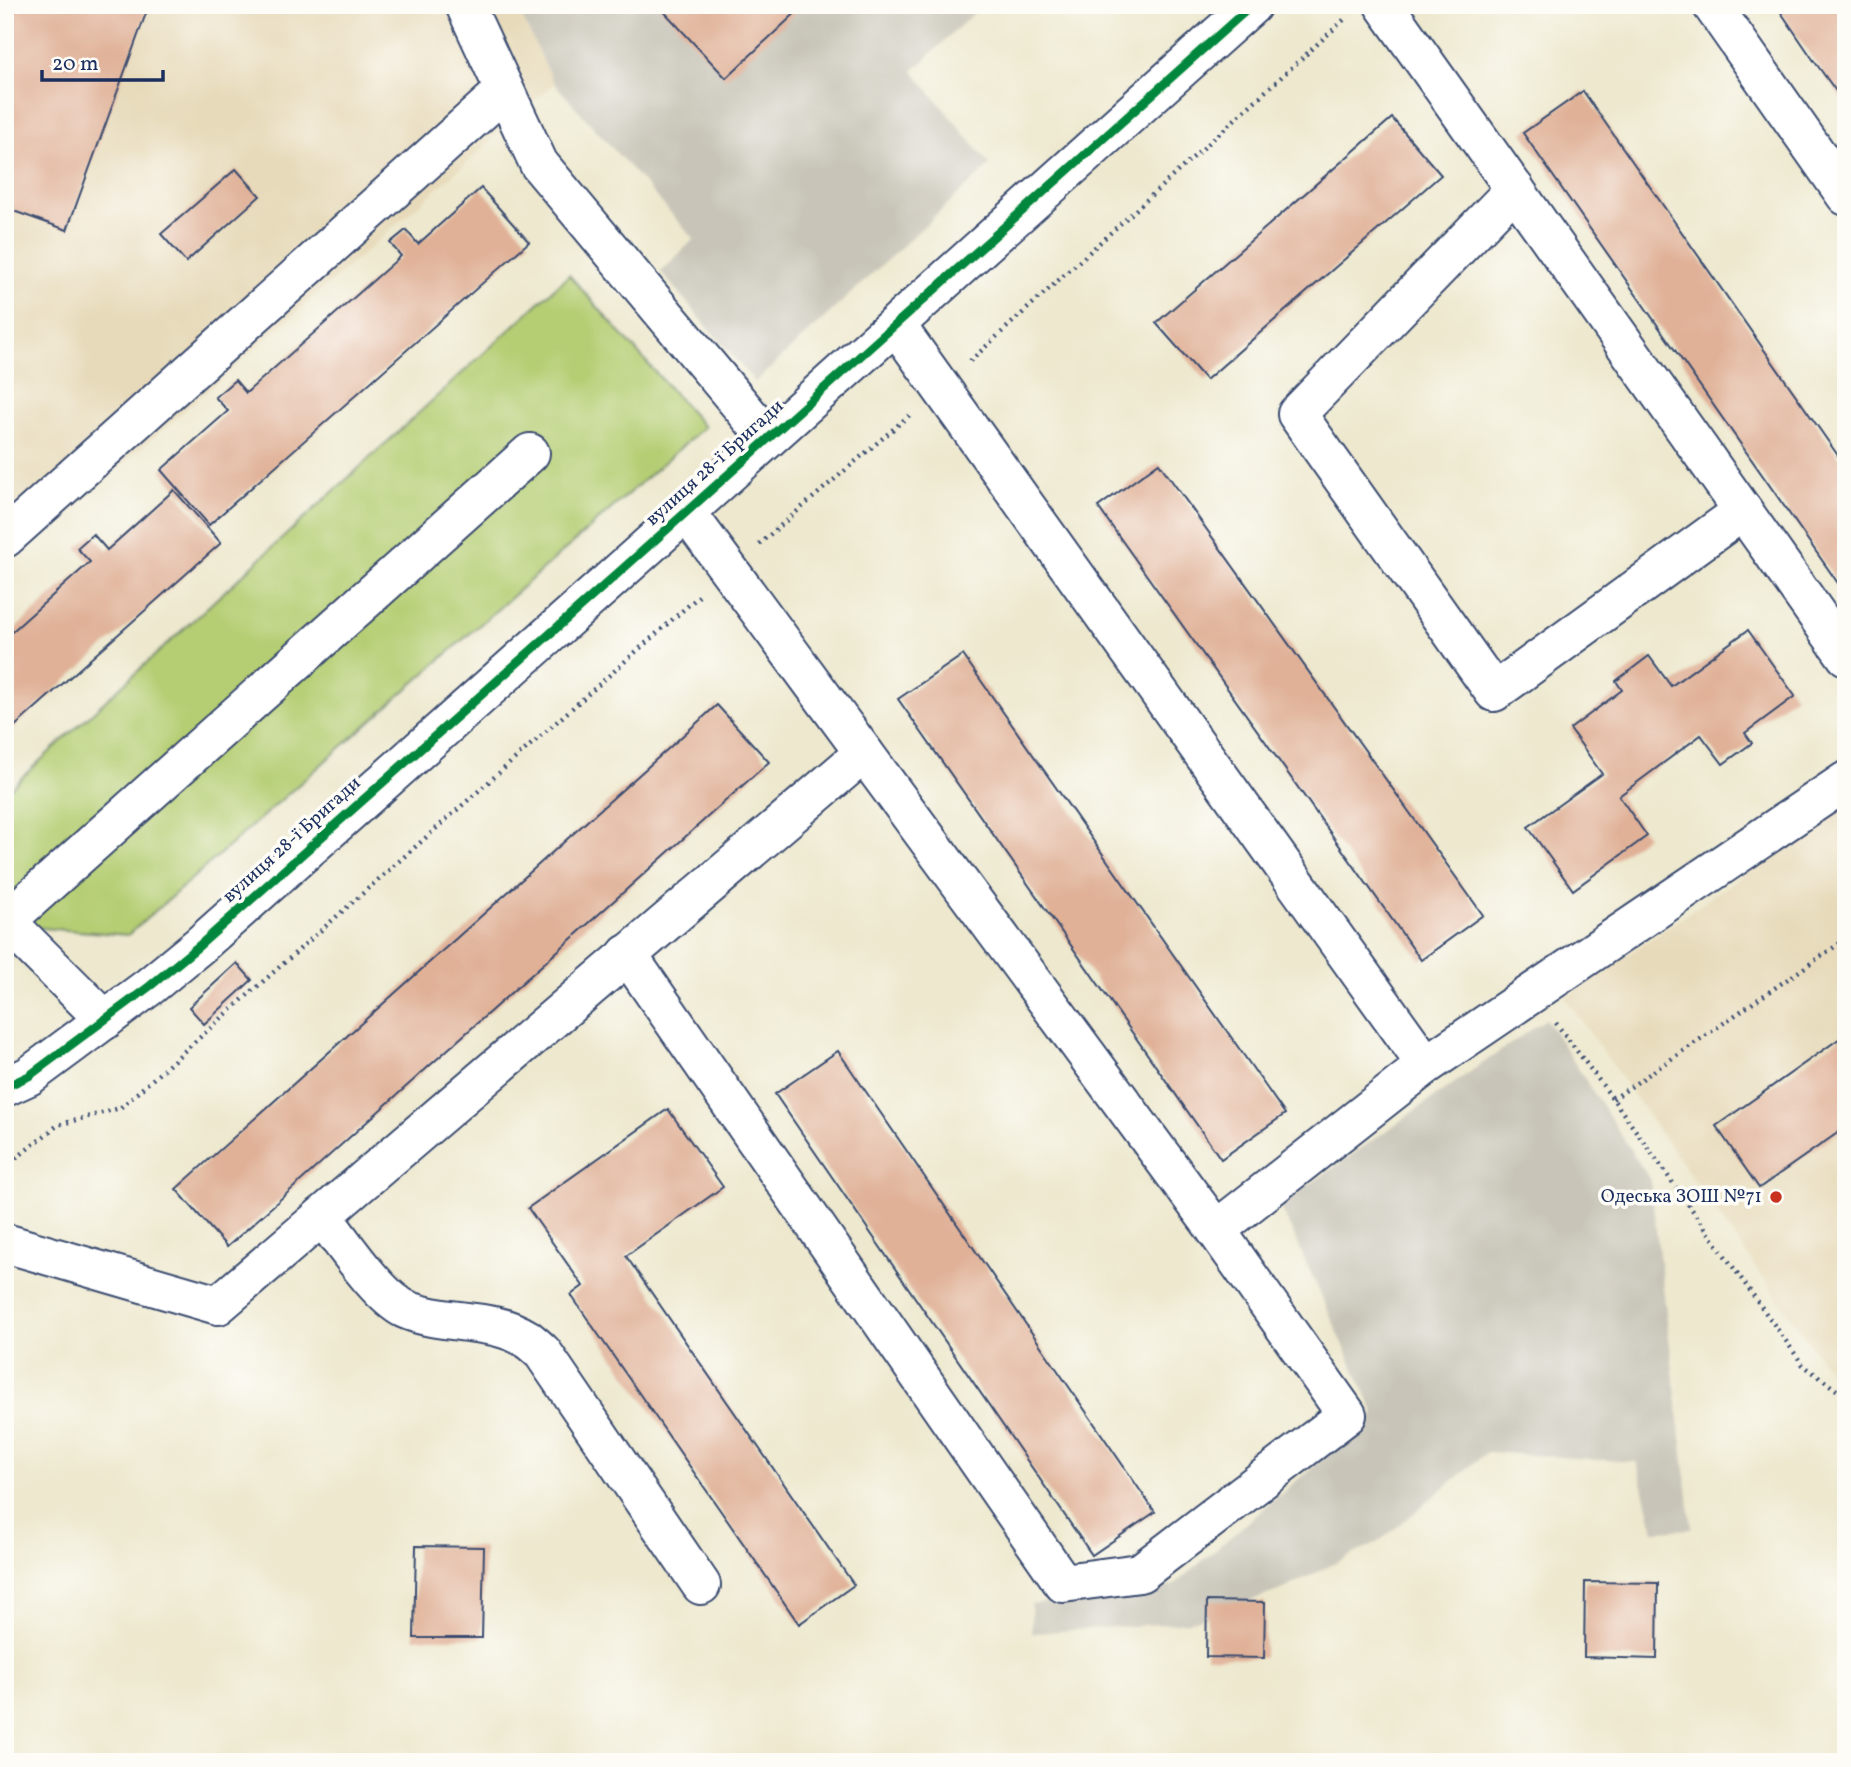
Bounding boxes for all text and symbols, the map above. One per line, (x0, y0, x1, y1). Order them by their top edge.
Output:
scale bar (42, 38, 163, 82)
text: 20 m (52, 50, 98, 79)
street label: вулиця 28-ї Бригади (640, 394, 790, 532)
street label: вулиця 28-ї Бригади (217, 771, 367, 909)
place label: Одеська ЗОШ №71 (1601, 1184, 1762, 1210)
marker: Одеська ЗОШ №71 (1768, 1189, 1784, 1205)

